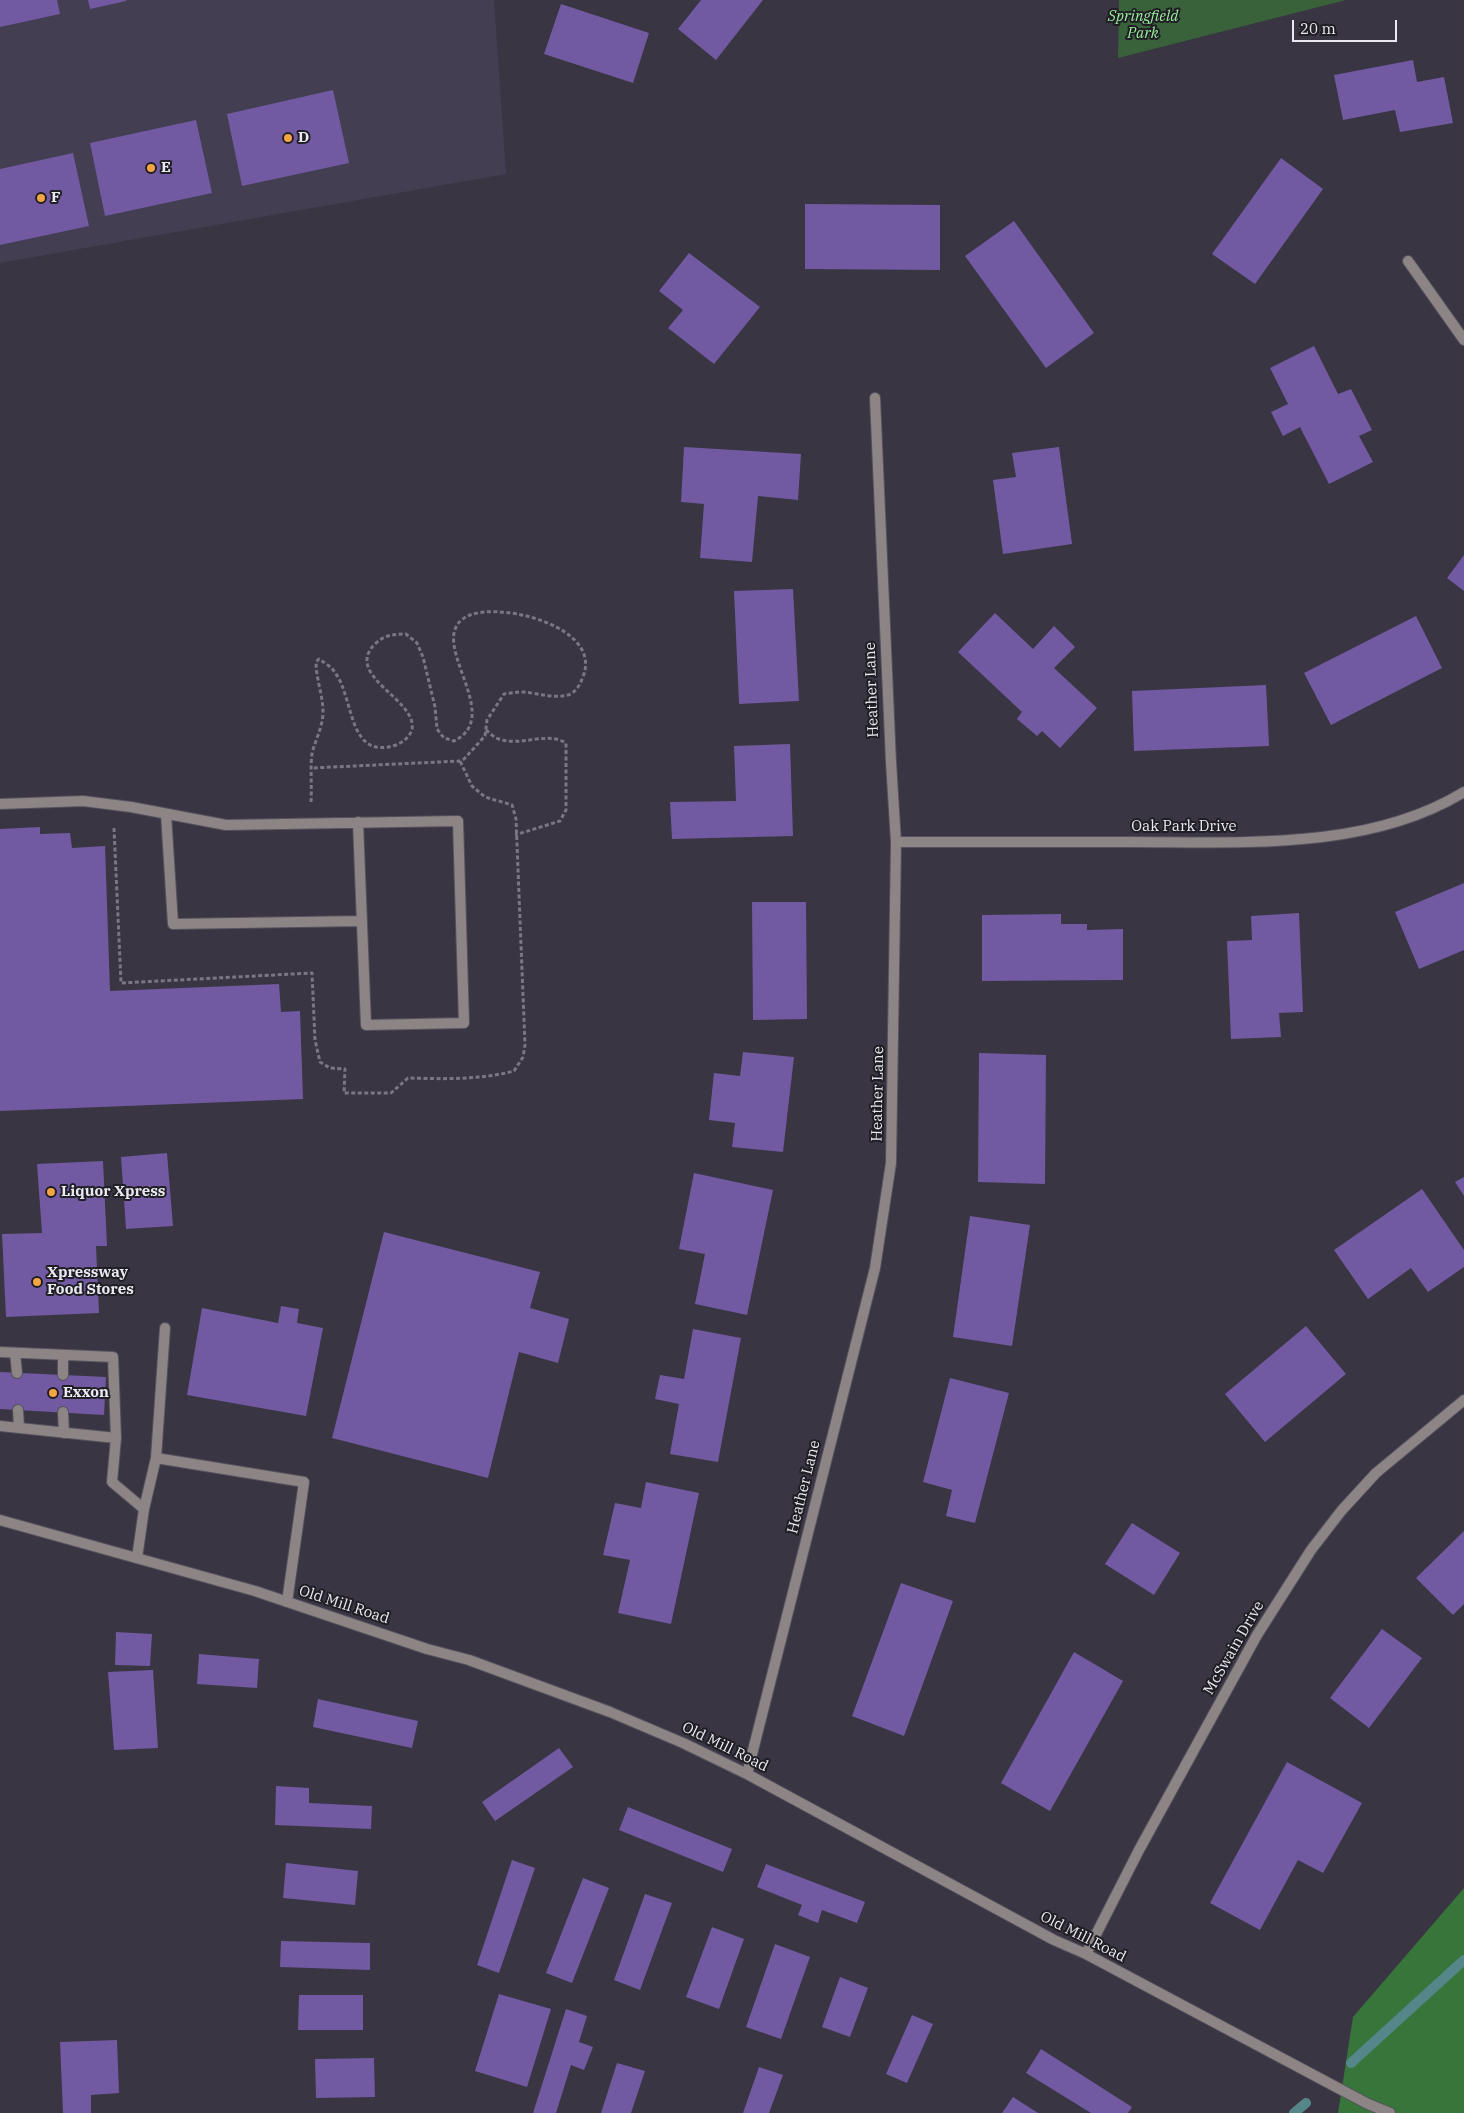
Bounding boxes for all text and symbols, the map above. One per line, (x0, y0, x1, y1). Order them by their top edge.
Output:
park label: Springfield Park (1108, 8, 1178, 43)
scale bar (1294, 10, 1399, 42)
text: 20 m (1300, 19, 1336, 38)
place label: D (298, 129, 309, 147)
marker: D (282, 132, 294, 144)
place label: E (161, 159, 171, 177)
marker: E (145, 162, 157, 174)
place label: F (51, 189, 61, 207)
marker: F (35, 192, 47, 204)
street label: Heather Lane (861, 642, 883, 738)
street label: Oak Park Drive (1131, 818, 1237, 836)
street label: Heather Lane (868, 1046, 888, 1142)
place label: Liquor Xpress (61, 1183, 165, 1201)
marker: Liquor Xpress (45, 1186, 57, 1198)
place label: Xpressway Food Stores (47, 1264, 134, 1299)
marker: Xpressway Food Stores (31, 1276, 43, 1288)
place label: Exxon (63, 1384, 109, 1402)
marker: Exxon (47, 1387, 59, 1399)
street label: Heather Lane (784, 1438, 824, 1536)
street label: Old Mill Road (297, 1582, 391, 1628)
street label: McSwain Drive (1200, 1598, 1268, 1698)
street label: Old Mill Road (679, 1718, 771, 1776)
street label: Old Mill Road (1037, 1908, 1129, 1966)

